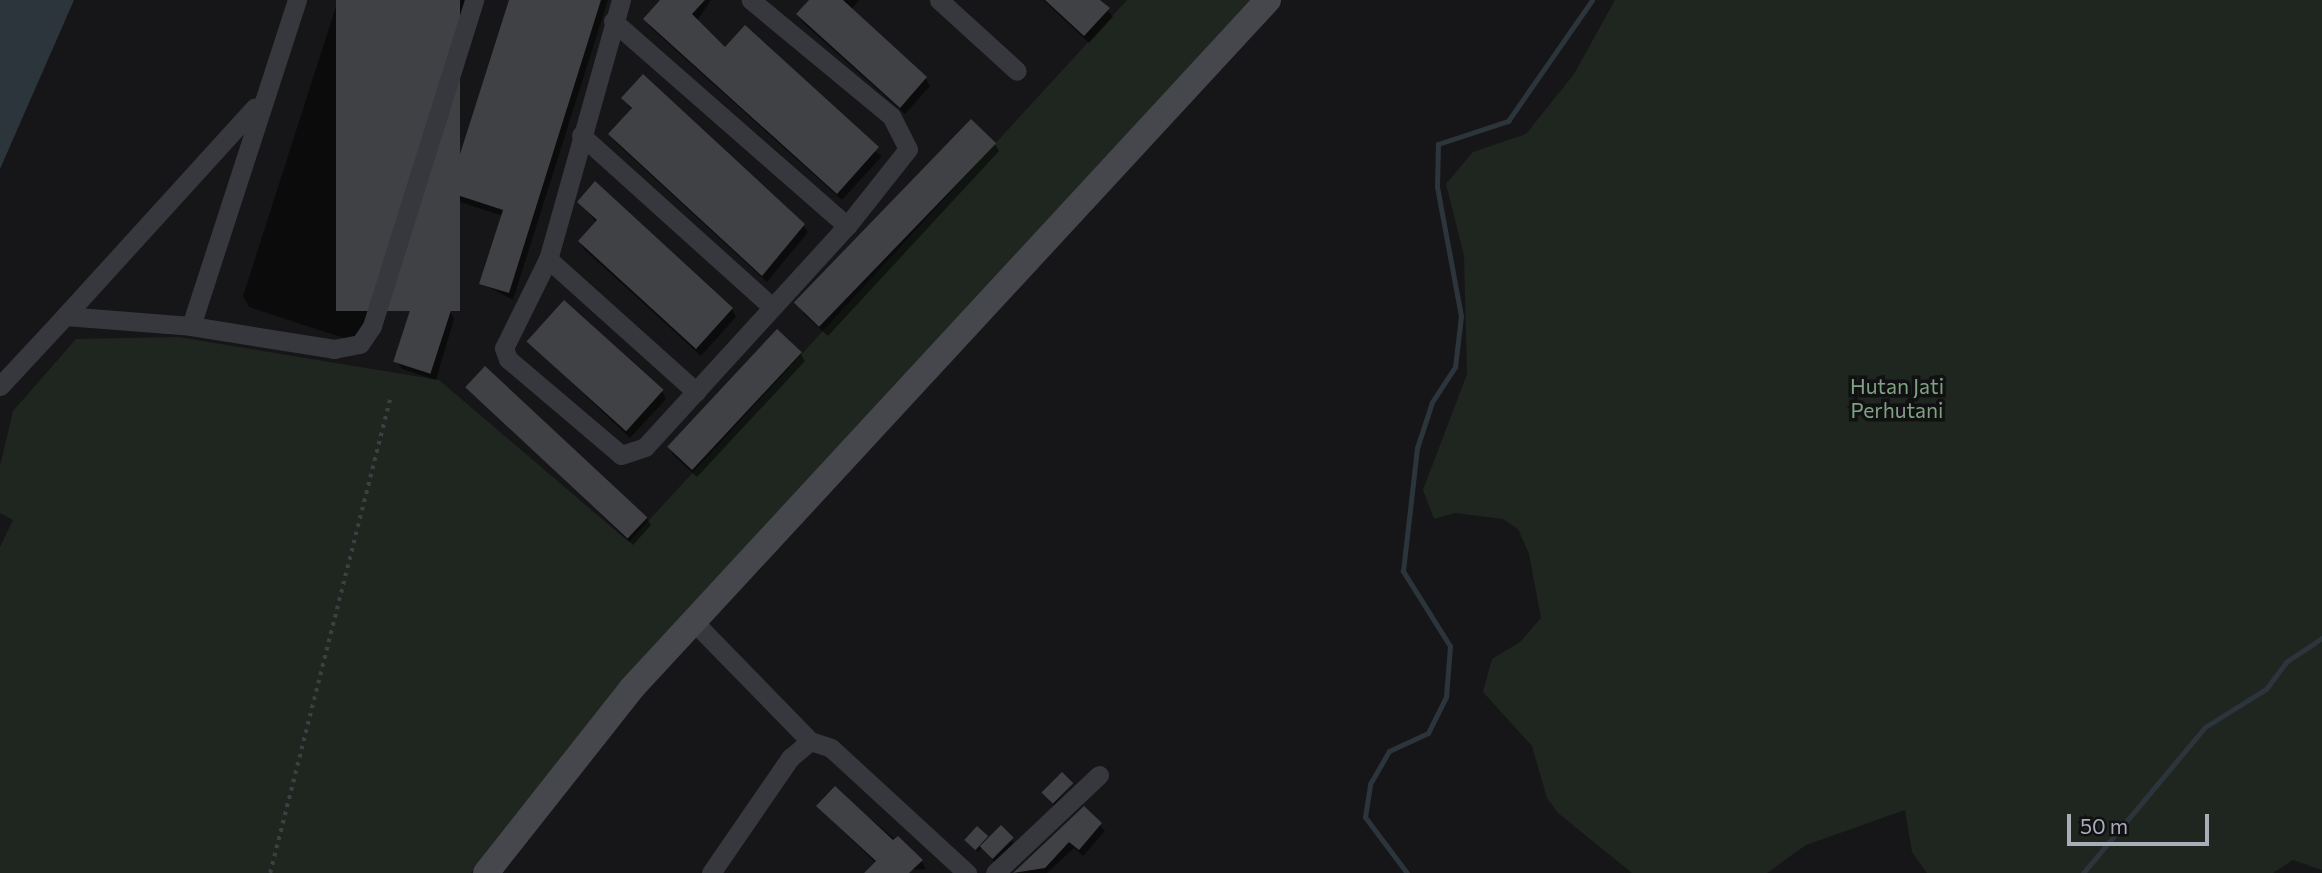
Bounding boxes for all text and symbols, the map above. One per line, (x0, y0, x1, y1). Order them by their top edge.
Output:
park label: Hutan Jati Perhutani (1850, 373, 1944, 423)
scale bar (2070, 800, 2212, 844)
text: 50 m (2080, 813, 2128, 838)

